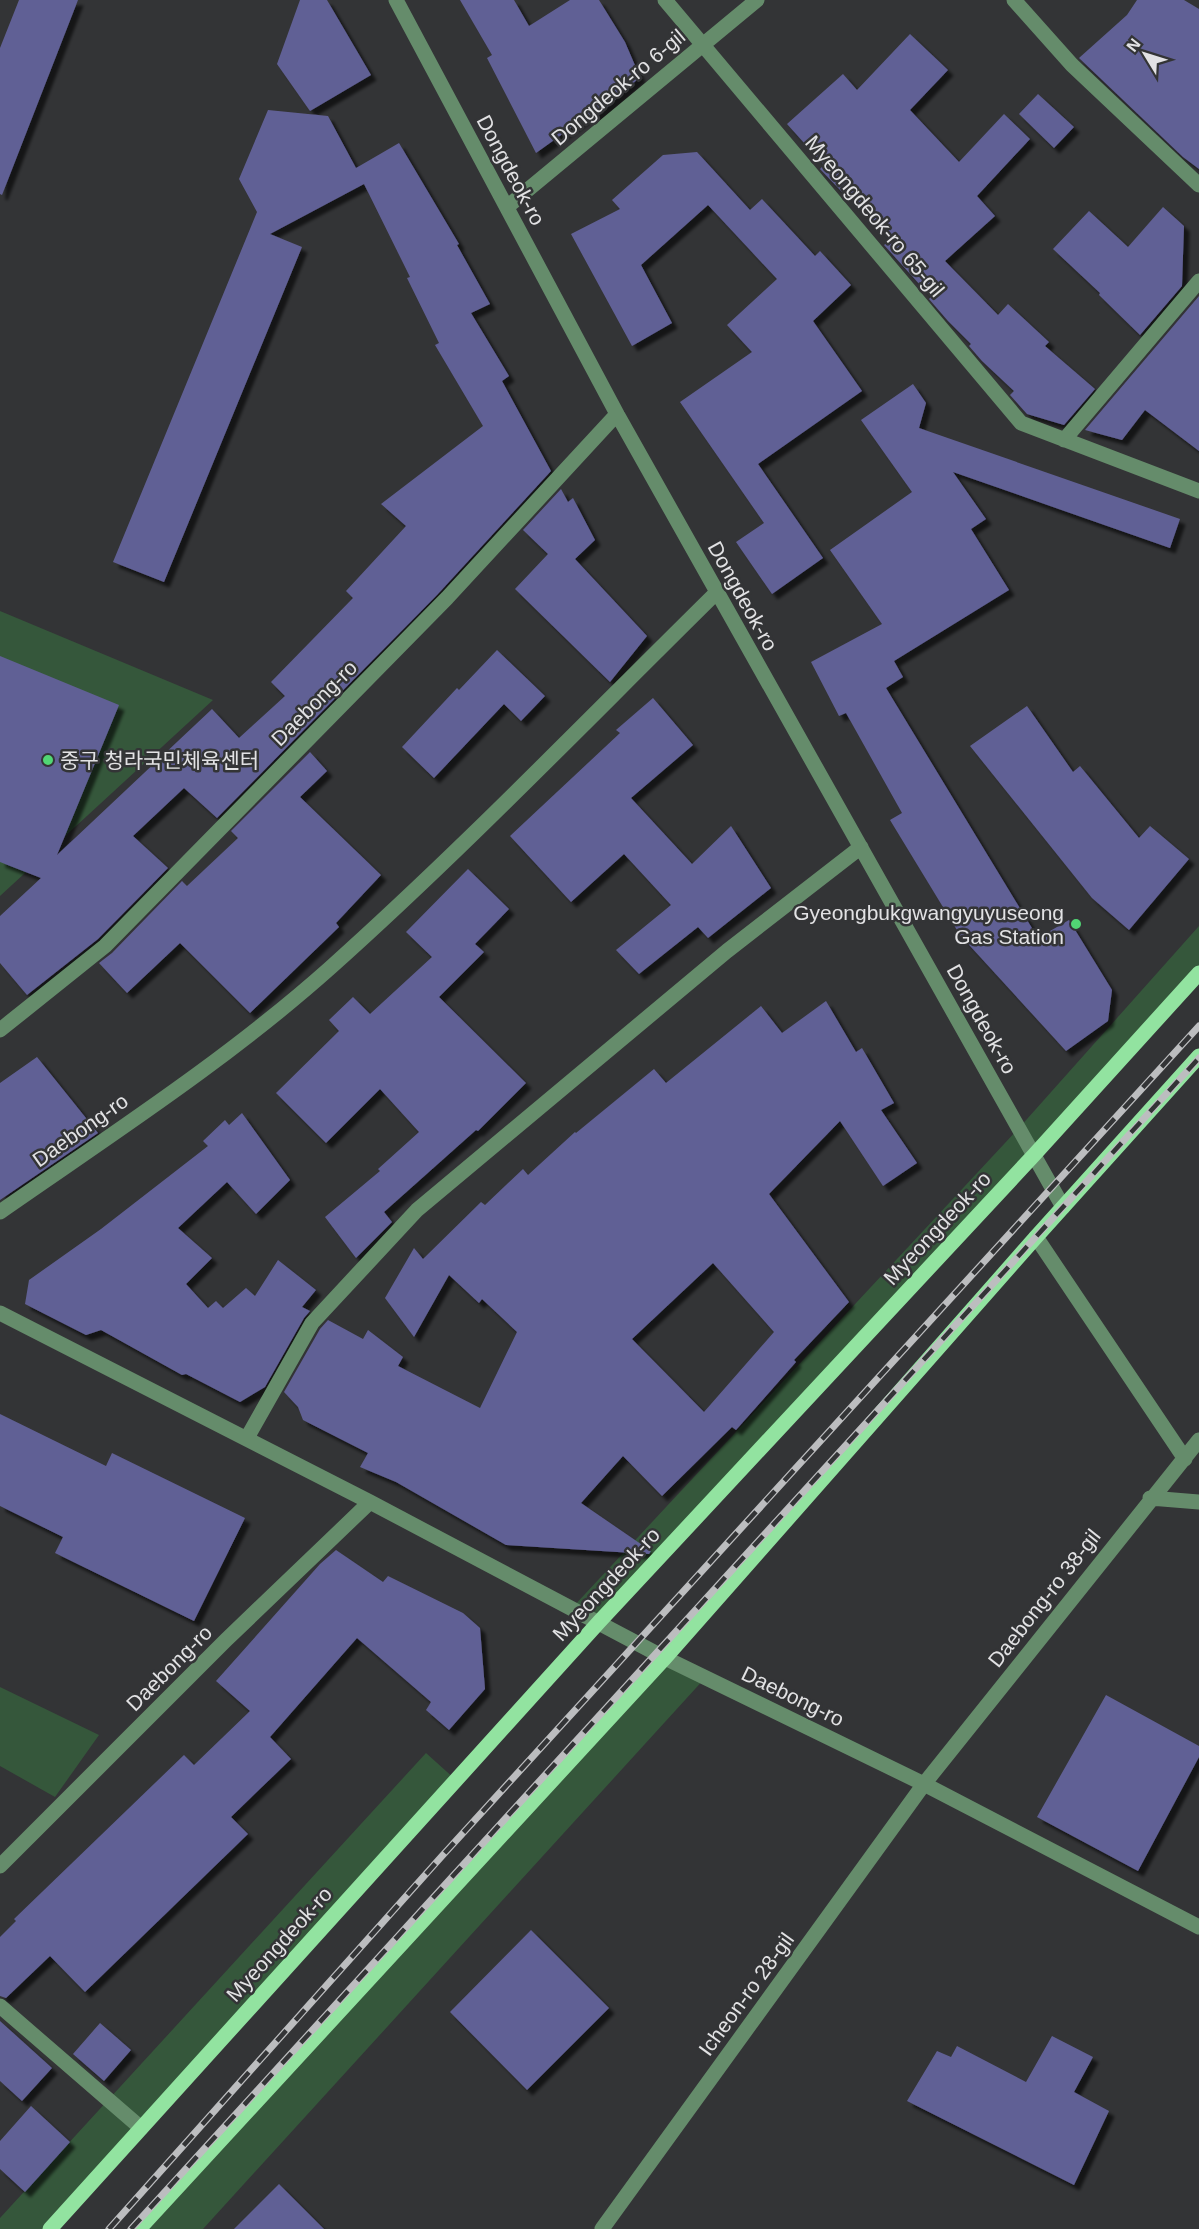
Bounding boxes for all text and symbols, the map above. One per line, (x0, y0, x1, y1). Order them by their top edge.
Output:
north arrow (1115, 24, 1175, 84)
street label: Dongdeok-ro 6-gil (547, 25, 689, 149)
text: N (1123, 35, 1144, 55)
street label: Dongdeok-ro (472, 111, 550, 229)
street label: Myeongdeok-ro 65-gil (801, 131, 949, 301)
street label: Dongdeok-ro (704, 537, 782, 655)
street label: Daebong-ro (267, 656, 361, 750)
place label: 중구 청라국민체육센터 (60, 749, 259, 772)
marker: 중구 청라국민체육센터 (41, 753, 55, 767)
place label: Gyeongbukgwangyuyuseong Gas Station (793, 901, 1064, 948)
marker: Gyeongbukgwangyuyuseong Gas Station (1069, 917, 1083, 931)
street label: Dongdeok-ro (943, 960, 1021, 1078)
street label: Daebong-ro (28, 1089, 132, 1171)
street label: Myeongdeok-ro (879, 1167, 995, 1289)
street label: Myeongdeok-ro (548, 1523, 664, 1645)
street label: Daebong-ro 38-gil (983, 1525, 1105, 1671)
street label: Daebong-ro (122, 1621, 216, 1715)
street label: Daebong-ro (738, 1661, 848, 1731)
street label: Myeongdeok-ro (222, 1882, 336, 2006)
street label: Icheon-ro 28-gil (694, 1928, 798, 2060)

